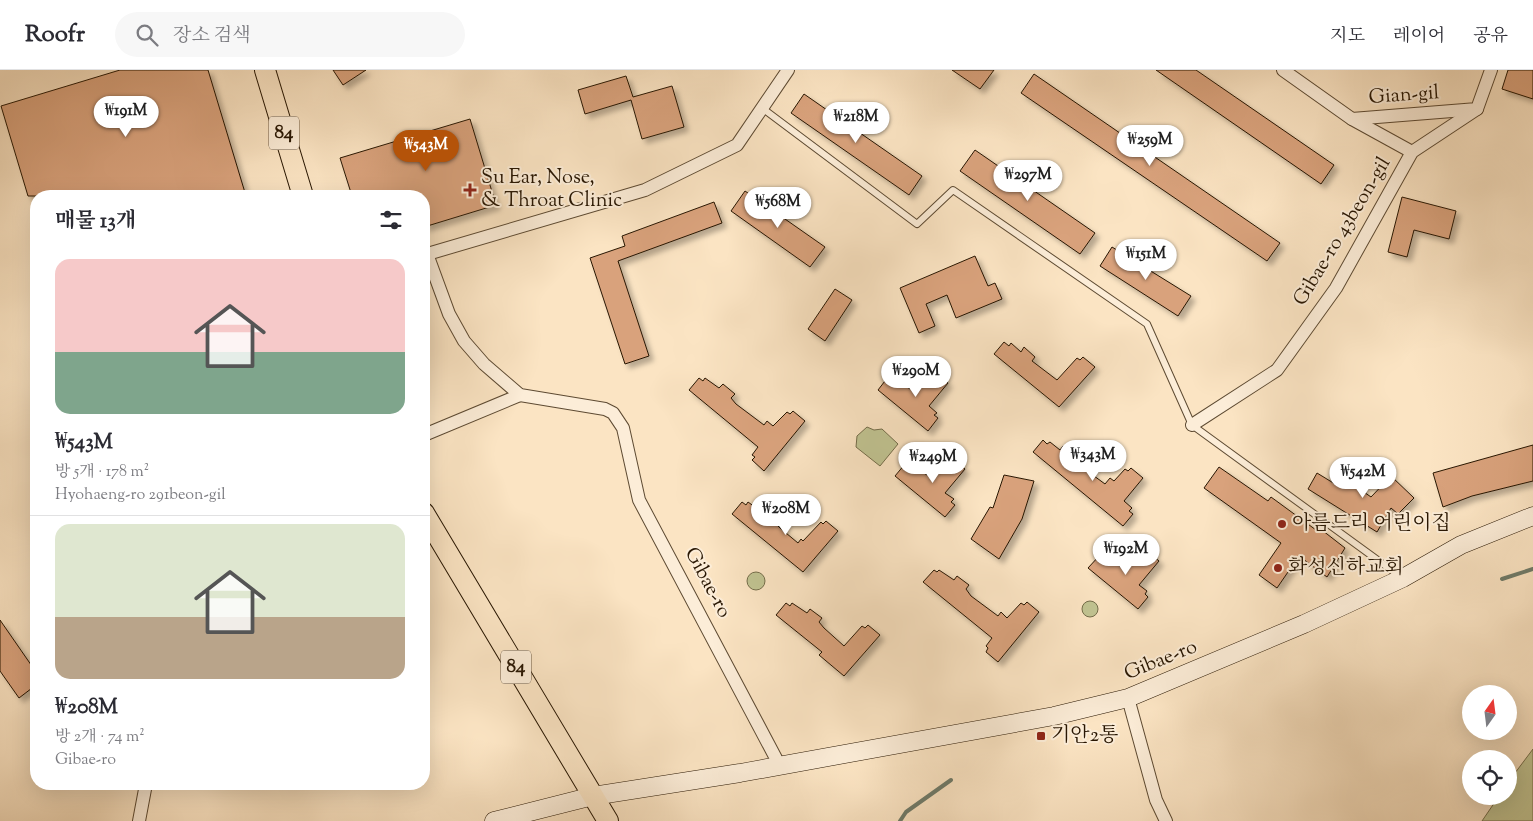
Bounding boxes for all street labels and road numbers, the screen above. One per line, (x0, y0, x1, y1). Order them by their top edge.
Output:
street label: Gian-gil (1368, 79, 1441, 113)
road number: 84 (269, 116, 299, 150)
street label: Gibae-ro 43beon-gil (1287, 152, 1399, 312)
street label: Gibae-ro (676, 543, 738, 624)
street label: Gibae-ro (1120, 633, 1202, 689)
road number: 84 (501, 650, 531, 684)

